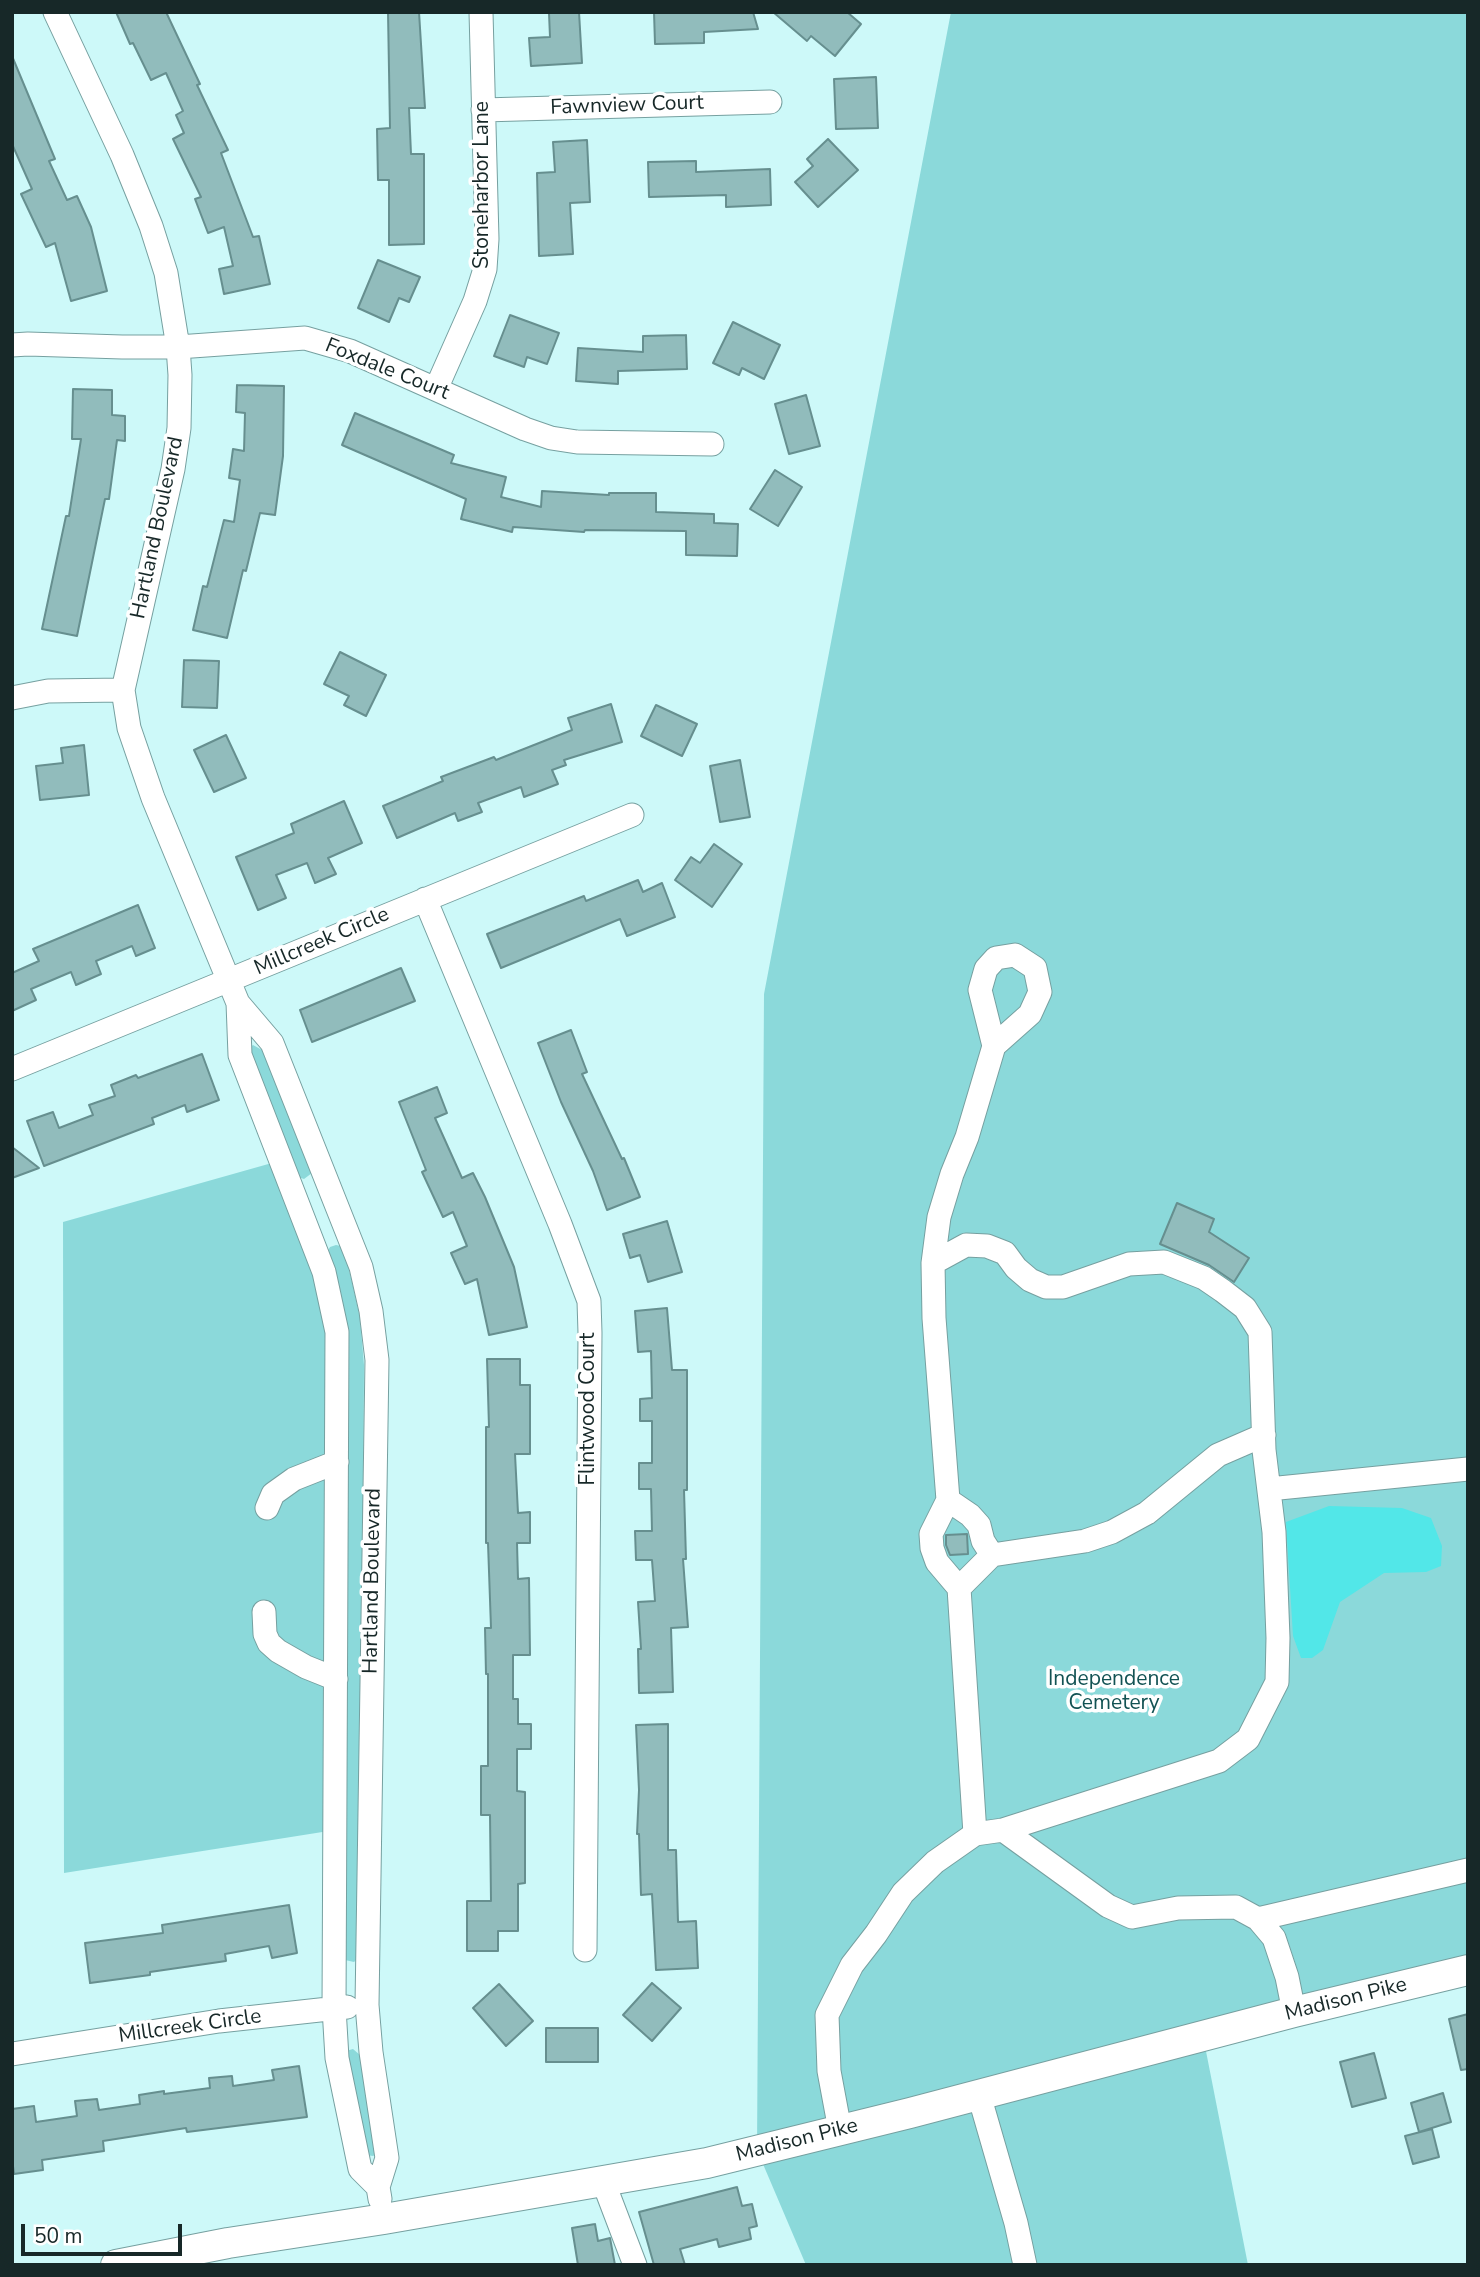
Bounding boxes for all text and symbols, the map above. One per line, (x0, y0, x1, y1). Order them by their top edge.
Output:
street label: Fawnview Court (550, 91, 704, 121)
street label: Stoneharbor Lane (470, 101, 496, 269)
street label: Foxdale Court (321, 334, 453, 406)
street label: Hartland Boulevard (126, 435, 190, 621)
street label: Millcreek Circle (251, 902, 393, 982)
street label: Flintwood Court (576, 1333, 602, 1485)
street label: Hartland Boulevard (359, 1488, 387, 1674)
park label: Independence Cemetery (1048, 1667, 1180, 1717)
street label: Madison Pike (1282, 1973, 1410, 2027)
street label: Millcreek Circle (117, 2005, 263, 2049)
street label: Madison Pike (733, 2114, 861, 2168)
scale bar (24, 2210, 186, 2254)
text: 50 m (34, 2222, 83, 2250)

